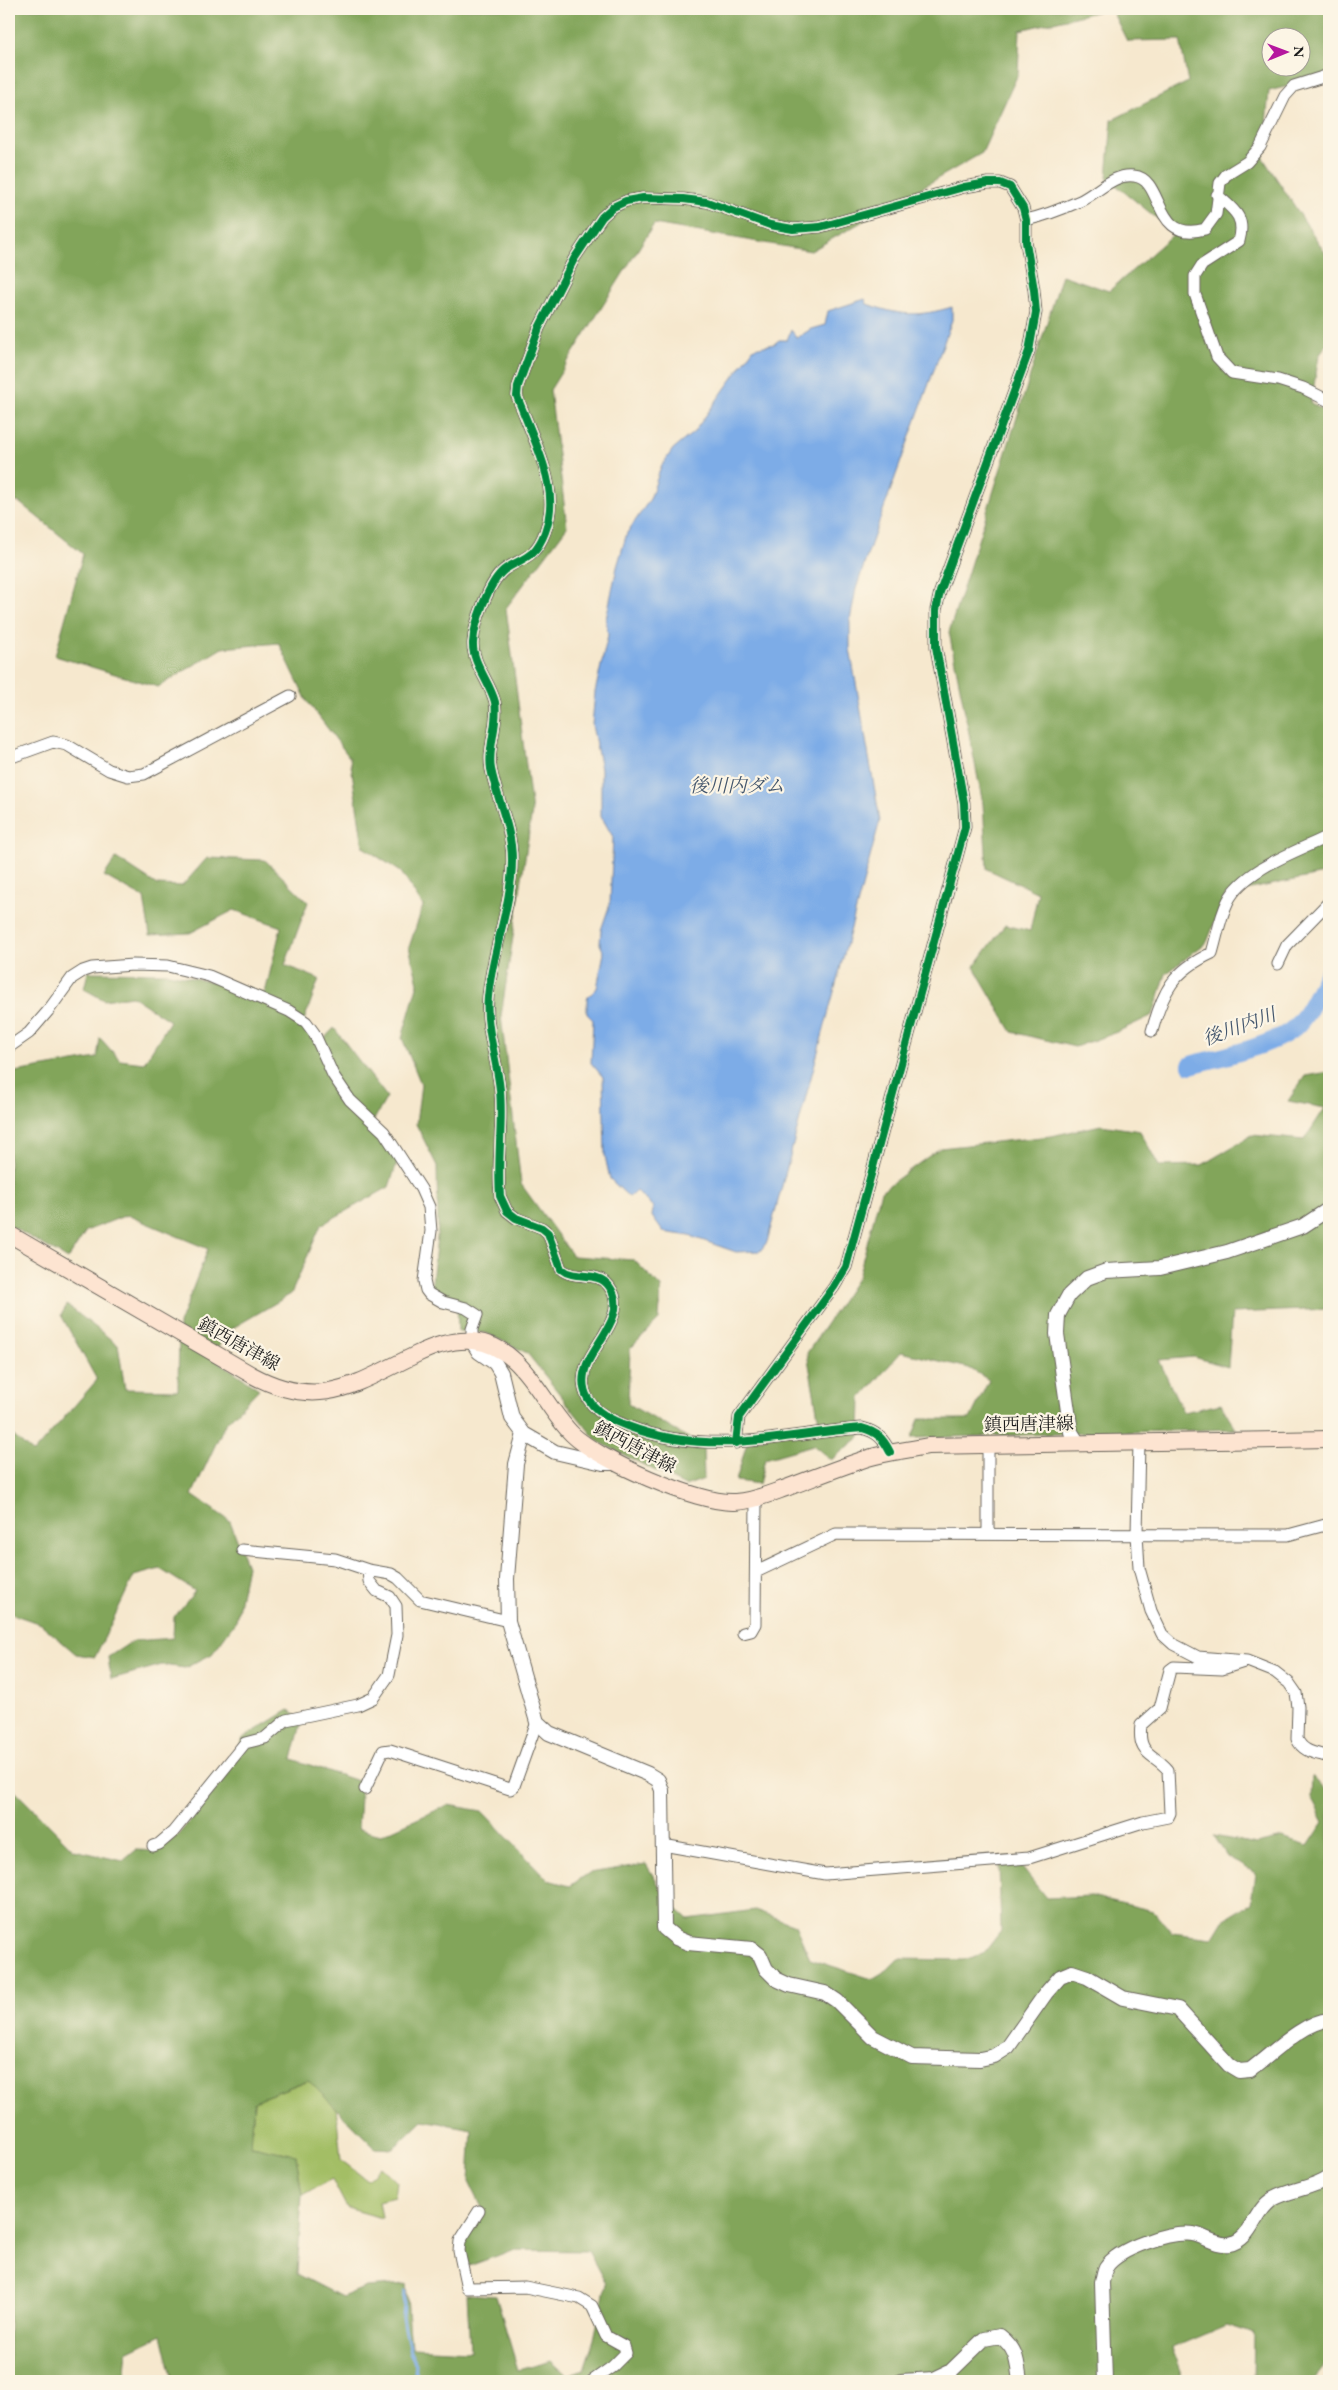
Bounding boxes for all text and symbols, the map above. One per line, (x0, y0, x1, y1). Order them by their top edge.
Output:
north arrow (1260, 28, 1310, 78)
text: N (1290, 46, 1308, 58)
water label: 後川内ダム (689, 773, 785, 798)
water label: 後川内川 (1199, 1001, 1281, 1051)
street label: 鎮西唐津線 (194, 1312, 284, 1375)
street label: 鎮西唐津線 (984, 1411, 1074, 1436)
street label: 鎮西唐津線 (590, 1415, 680, 1478)

